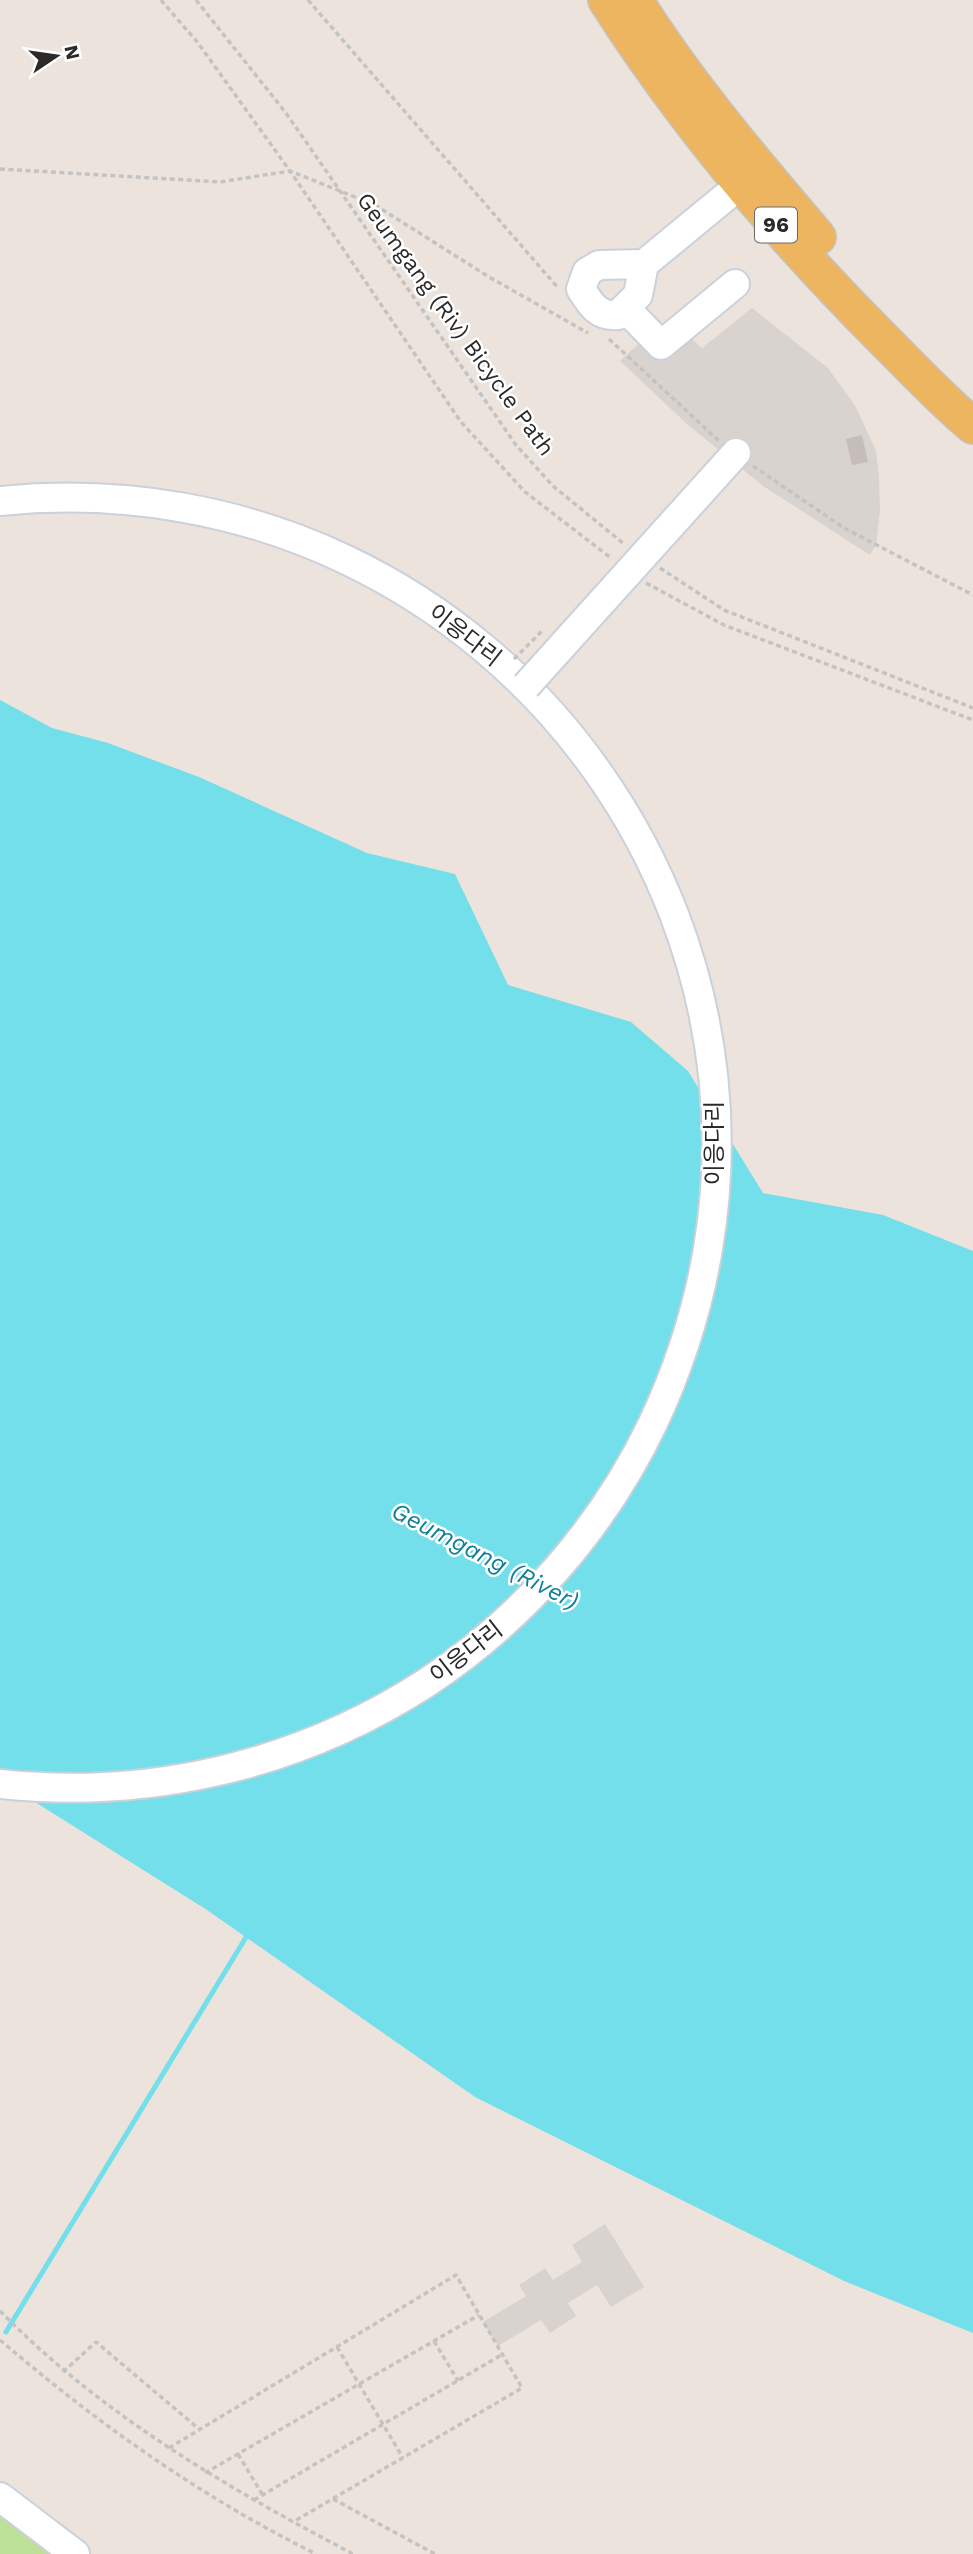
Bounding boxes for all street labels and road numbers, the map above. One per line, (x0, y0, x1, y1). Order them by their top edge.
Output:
street label: Geumgang (Riv) Bicycle Path (351, 188, 560, 461)
road number: 96 (755, 208, 797, 243)
street label: 이응다리 (423, 599, 506, 672)
street label: 이응다리 (701, 1101, 728, 1185)
street label: 이응다리 (425, 1616, 508, 1689)

